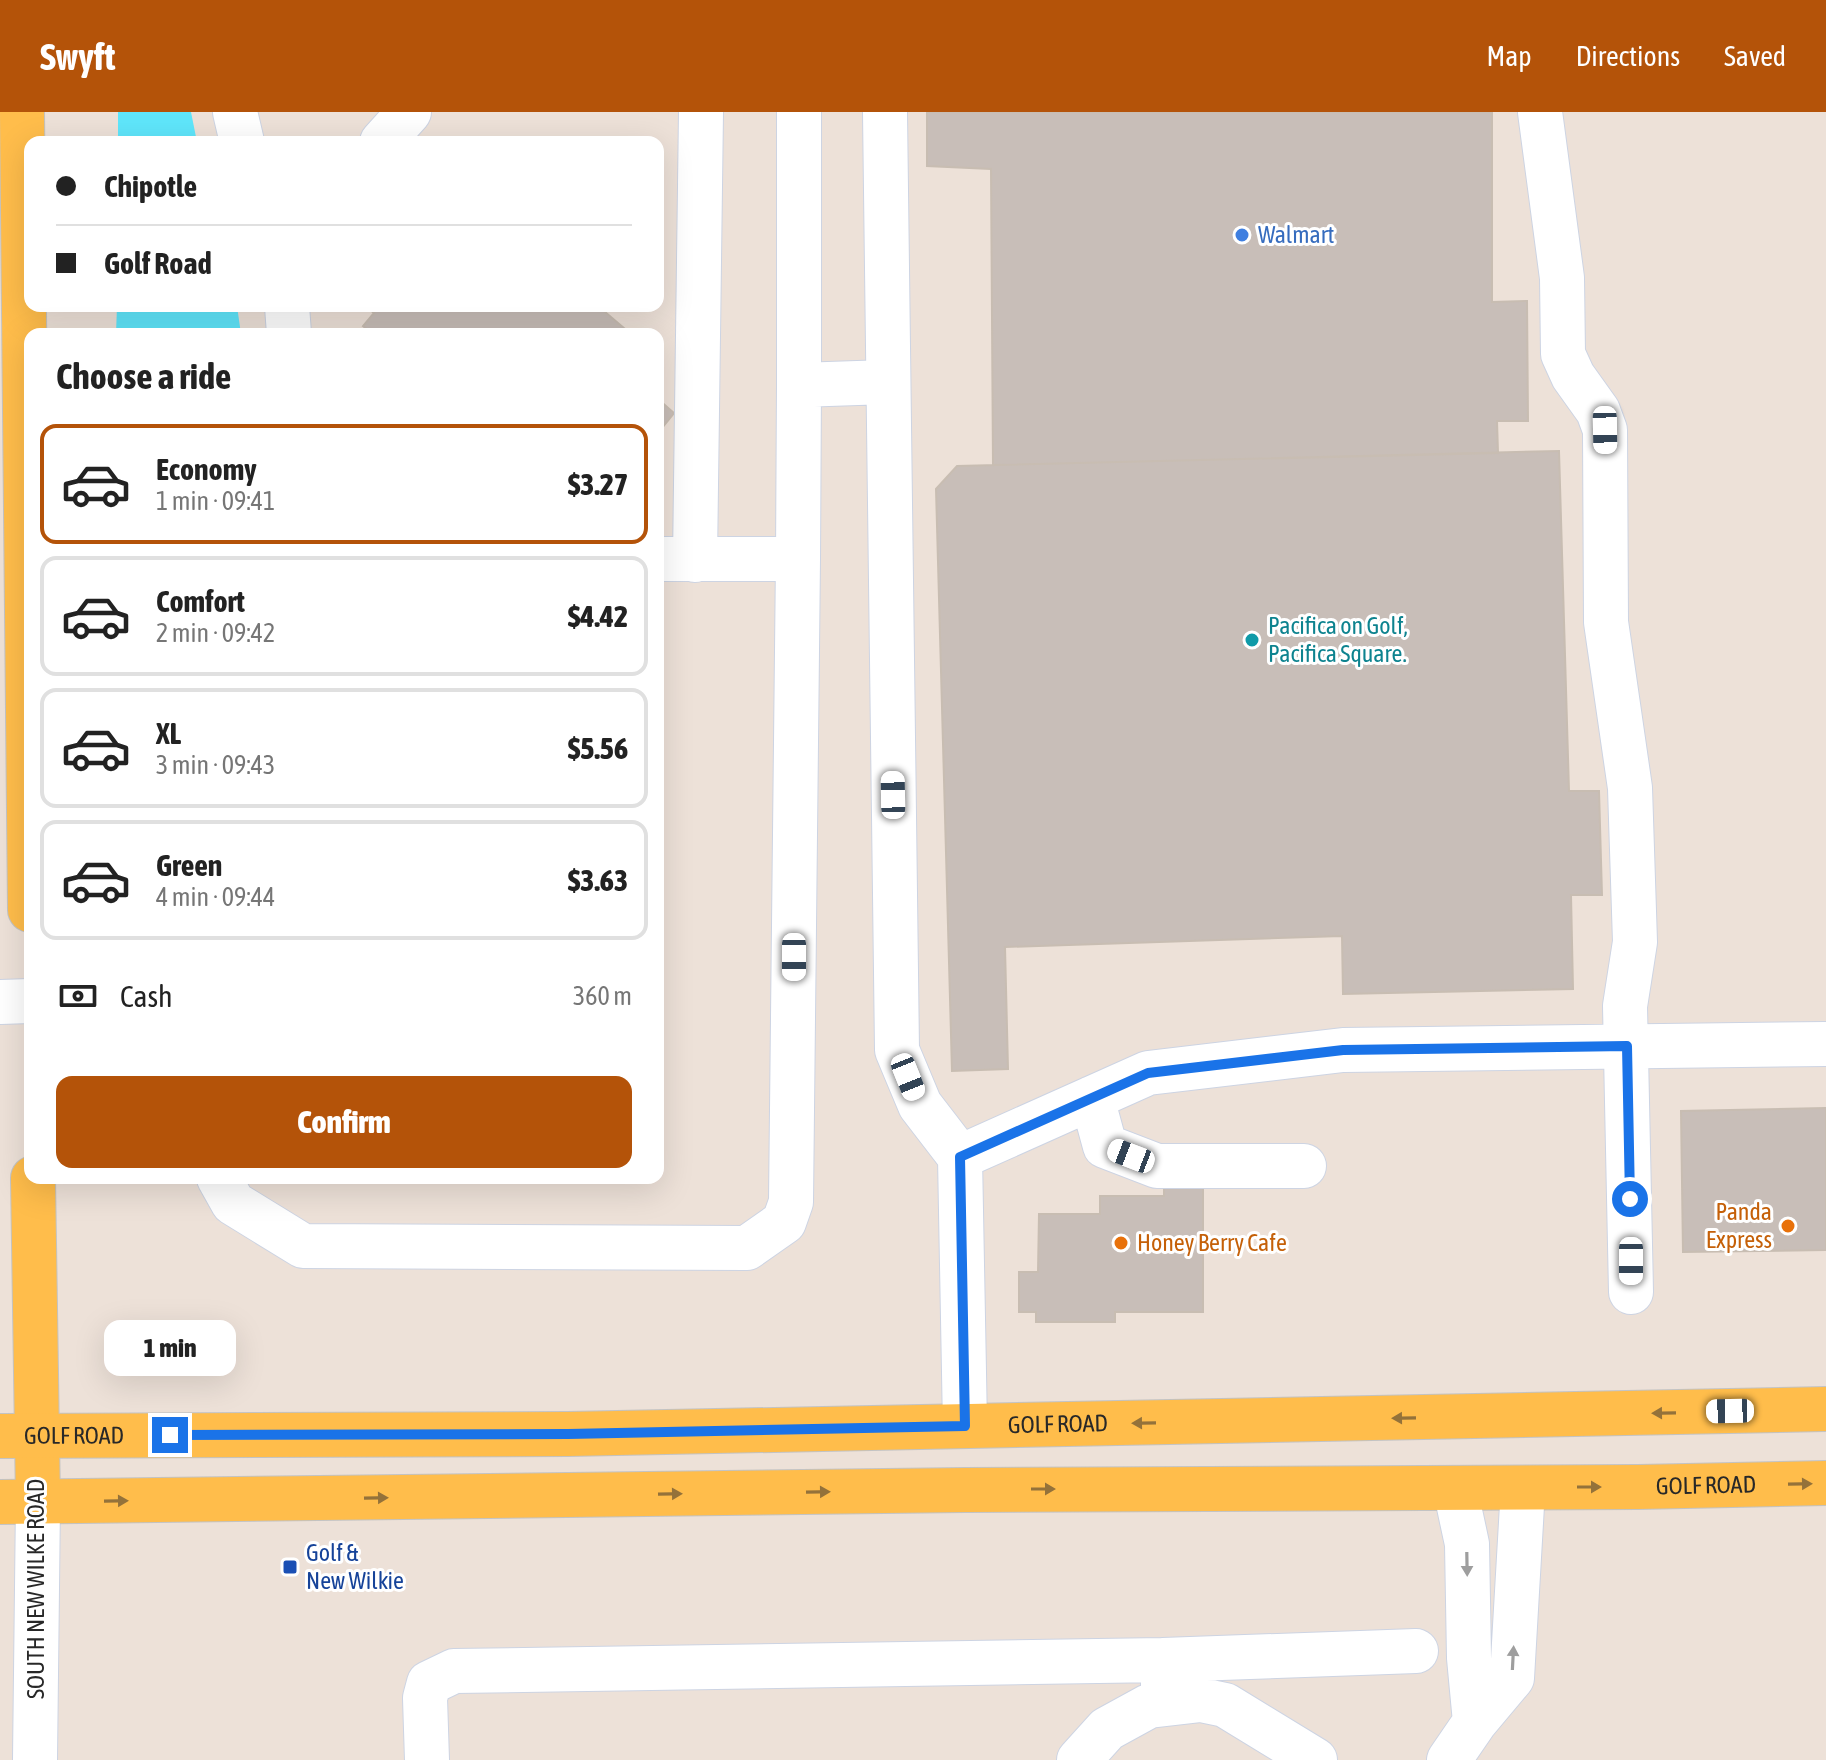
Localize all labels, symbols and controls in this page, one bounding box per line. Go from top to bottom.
text: Swyft [40,35,115,78]
text: Map [1487,40,1532,72]
text: Directions [1576,40,1680,72]
text: Saved [1724,40,1786,72]
text: Chipotle [104,169,197,203]
place label: Walmart [1258,221,1334,248]
marker: Walmart [1233,226,1251,244]
text: Golf Road [104,246,212,280]
text: Choose a ride [56,355,231,397]
car [1593,406,1617,454]
icon: car [60,448,132,520]
text: Economy [156,452,257,486]
text: $3.27 [568,467,628,501]
text: 1 min · 09:41 [156,486,275,516]
icon: car [60,580,132,652]
text: Comfort [156,584,245,618]
text: $4.42 [568,599,628,633]
place label: Pacifica on Golf, Pacifica Square. [1268,612,1408,667]
text: 2 min · 09:42 [156,618,275,648]
marker: Pacifica on Golf, Pacifica Square. [1243,631,1261,649]
icon: car [60,712,132,784]
text: XL [156,716,181,750]
text: $5.56 [568,731,628,765]
text: 3 min · 09:43 [156,750,275,780]
car [881,771,905,819]
icon: car [60,844,132,916]
text: Green [156,848,222,882]
text: $3.63 [568,863,628,897]
text: 4 min · 09:44 [156,882,275,912]
car [782,933,806,981]
icon: cash [56,974,100,1018]
text: Cash [120,979,173,1013]
text: 360 m [573,981,632,1011]
car [888,1050,928,1104]
button: Confirm [56,1076,632,1168]
car [1104,1136,1158,1176]
route start [1612,1181,1648,1217]
place label: Panda Express [1706,1198,1772,1253]
marker: Panda Express [1779,1217,1797,1235]
place label: Honey Berry Cafe [1137,1229,1287,1256]
marker: Honey Berry Cafe [1112,1234,1130,1252]
car [1619,1237,1643,1285]
callout: 1 min [104,1319,236,1375]
text: 1 min [143,1333,197,1363]
car [1706,1399,1754,1423]
one-way arrow [1651,1406,1676,1419]
street label: GOLF ROAD [1008,1409,1108,1438]
one-way arrow [1391,1411,1416,1424]
one-way arrow [1131,1416,1156,1429]
route end [152,1417,188,1453]
street label: GOLF ROAD [24,1422,124,1449]
street label: GOLF ROAD [1656,1470,1756,1500]
one-way arrow [1788,1478,1813,1490]
street label: SOUTH NEW WILKE ROAD [22,1479,49,1699]
one-way arrow [1577,1481,1602,1493]
one-way arrow [1031,1483,1056,1496]
one-way arrow [806,1486,831,1498]
one-way arrow [658,1488,683,1500]
one-way arrow [364,1492,389,1504]
one-way arrow [104,1495,129,1507]
place label: Golf & New Wilkie [306,1539,404,1594]
one-way arrow [1461,1552,1474,1577]
marker: Golf & New Wilkie [281,1558,299,1576]
one-way arrow [1507,1645,1520,1670]

